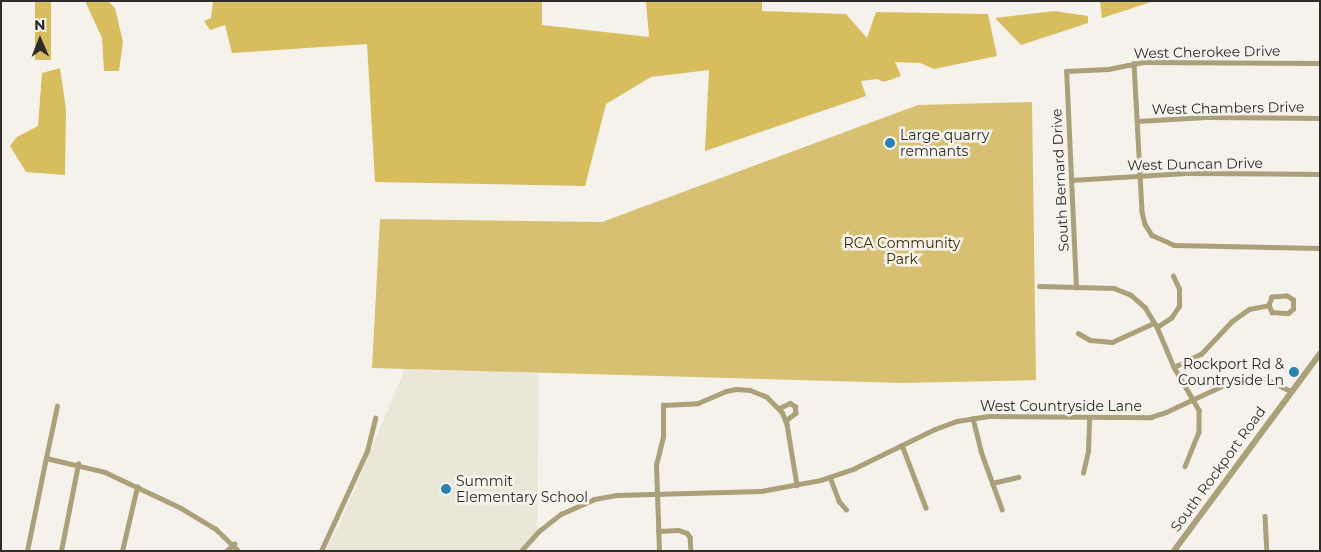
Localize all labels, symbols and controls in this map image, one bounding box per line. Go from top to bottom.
north arrow [15,15,65,65]
text: N [34,16,46,34]
street label: West Cherokee Drive [1133,42,1281,62]
street label: West Chambers Drive [1152,98,1304,118]
street label: South Bernard Drive [1048,108,1072,252]
place label: Large quarry remnants [900,127,989,160]
marker: Large quarry remnants [884,137,896,149]
street label: West Duncan Drive [1127,154,1263,174]
park label: RCA Community Park [844,235,960,268]
place label: Rockport Rd & Countryside Ln [1178,356,1284,388]
marker: Rockport Rd & Countryside Ln [1288,366,1300,378]
street label: West Countryside Lane [980,398,1142,414]
street label: South Rockport Road [1167,403,1269,535]
place label: Summit Elementary School [456,473,588,506]
marker: Summit Elementary School [440,483,452,495]

